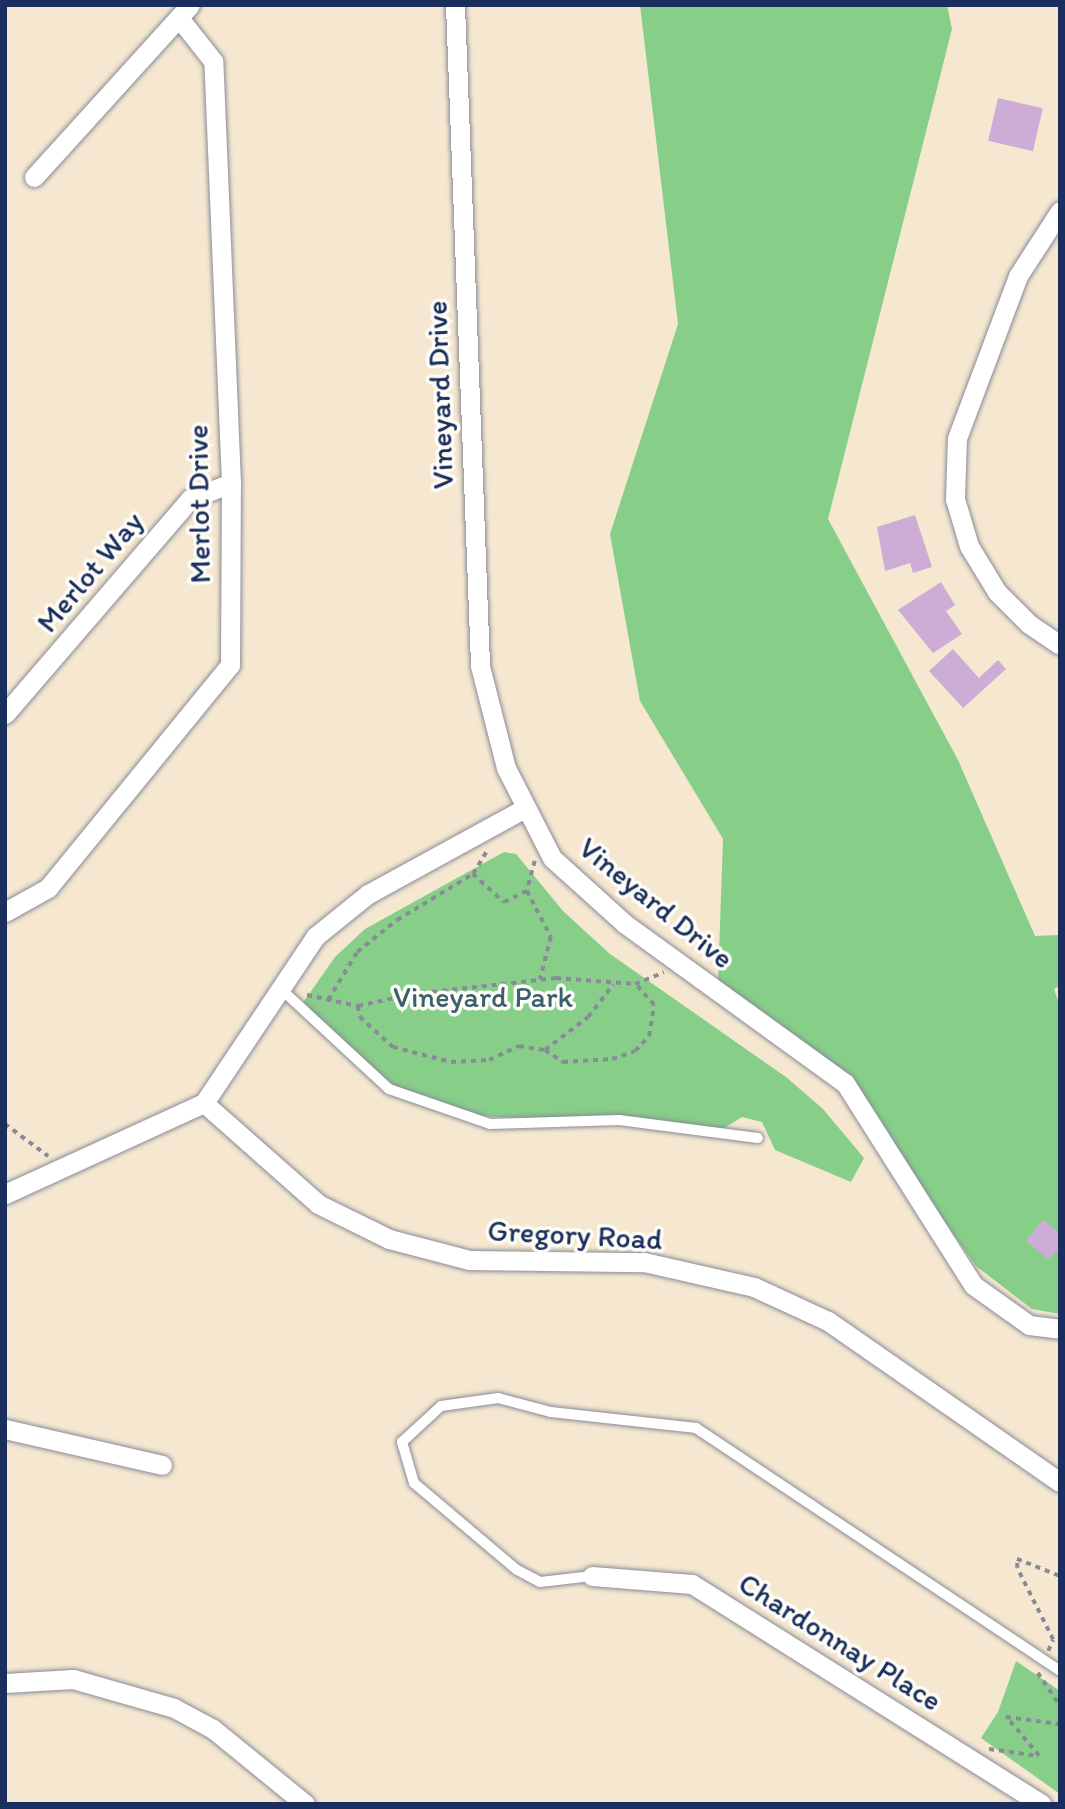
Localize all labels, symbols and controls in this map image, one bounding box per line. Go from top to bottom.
street label: Vineyard Drive [419,300,461,490]
street label: Merlot Drive [180,424,218,584]
street label: Merlot Way [29,505,151,639]
street label: Vineyard Drive [571,830,741,976]
park label: Vineyard Park [393,979,573,1015]
street label: Gregory Road [487,1212,663,1258]
street label: Chardonnay Place [732,1565,948,1719]

